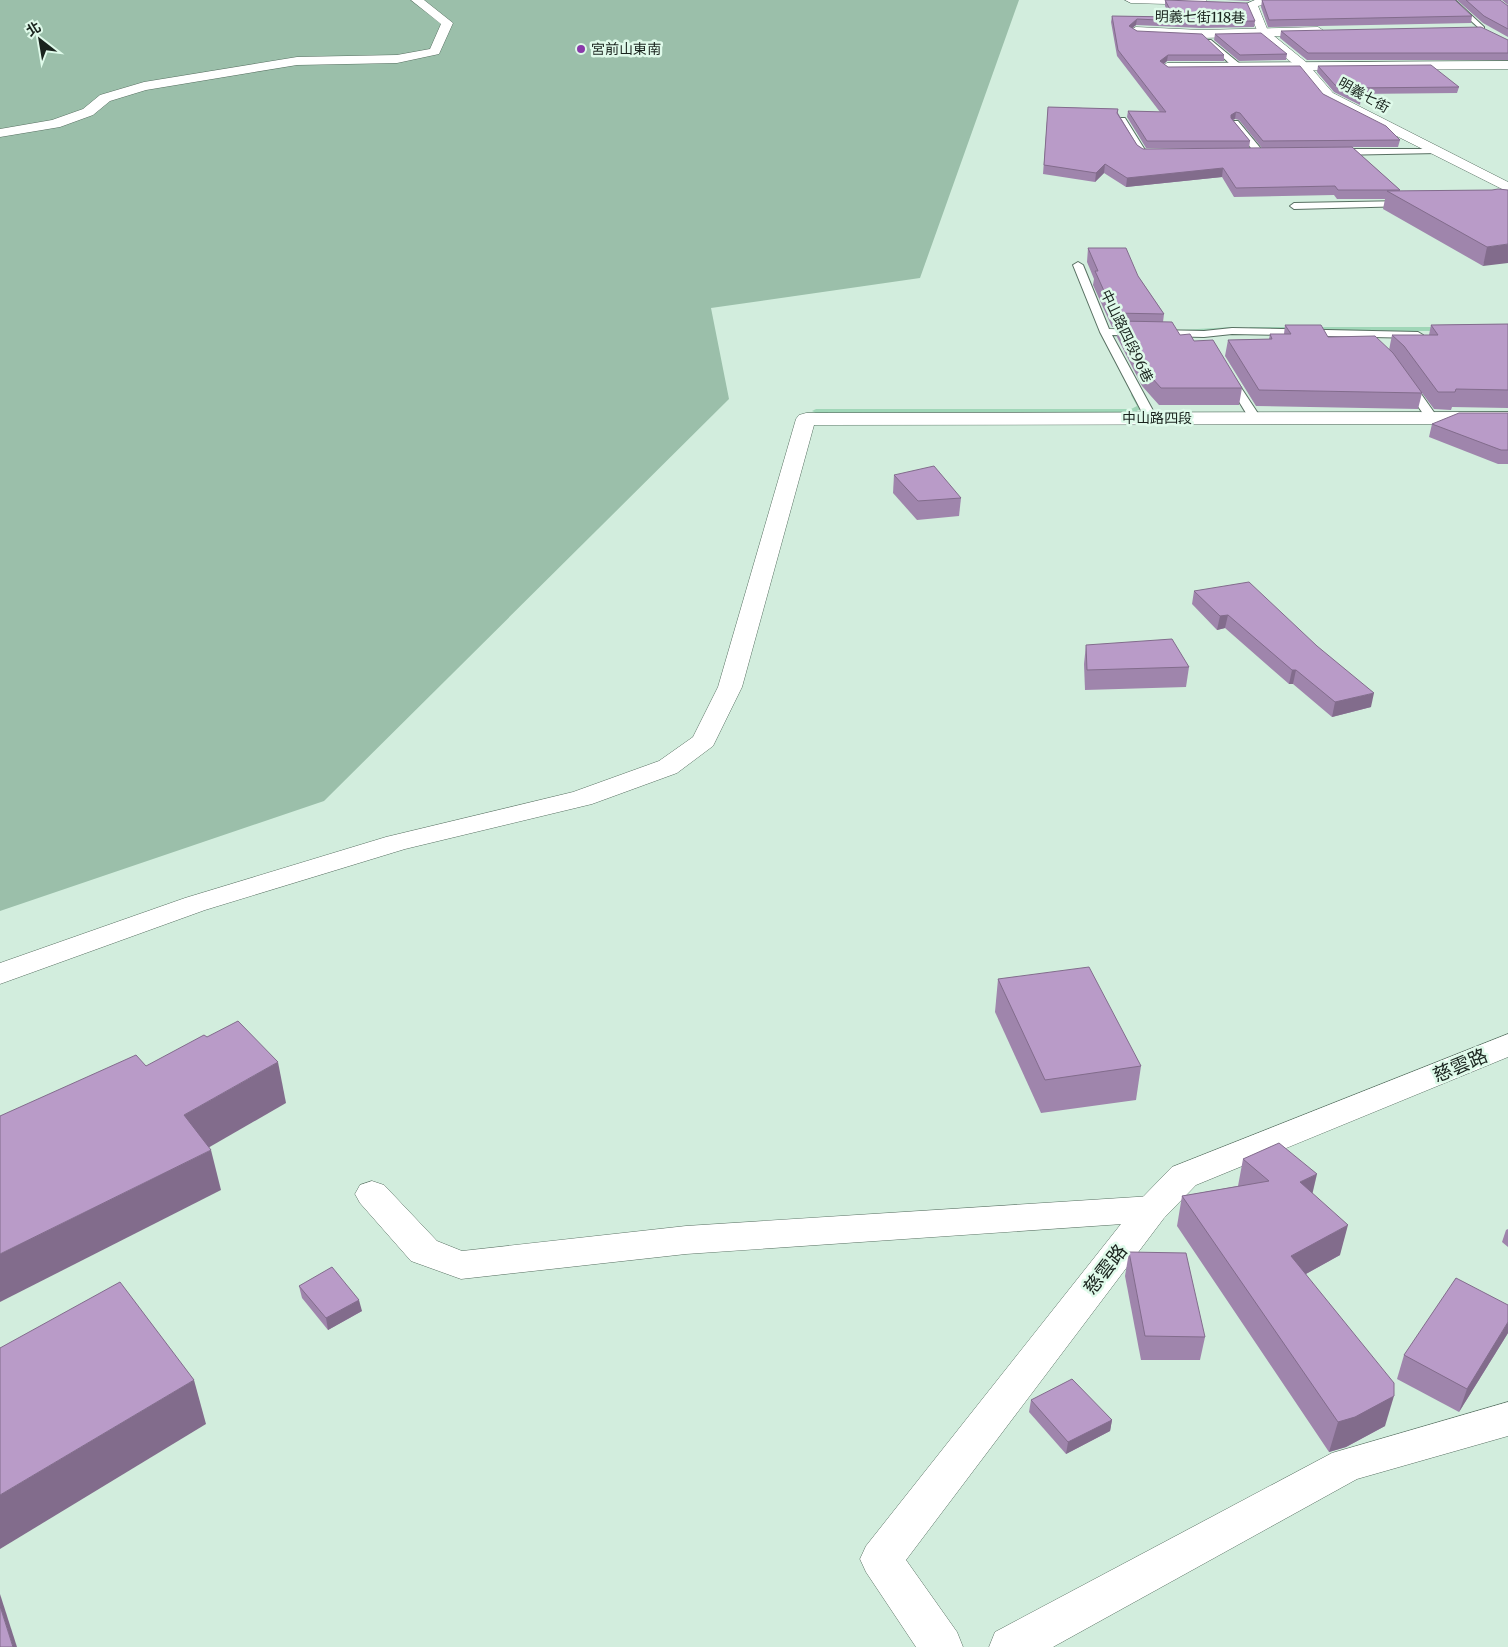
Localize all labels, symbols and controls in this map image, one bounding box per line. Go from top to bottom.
street label: 明義七街118巷 [1155,7,1245,27]
north arrow [15,15,65,65]
text: 北 [23,18,44,40]
place label: 宮前山東南 [591,40,661,58]
marker: 宮前山東南 [575,43,587,55]
street label: 明義七街 [1335,74,1393,116]
street label: 中山路四段96巷 [1097,287,1157,385]
street label: 中山路四段 [1122,409,1192,427]
street label: 慈雲路 [1429,1043,1491,1087]
street label: 慈雲路 [1078,1239,1132,1299]

